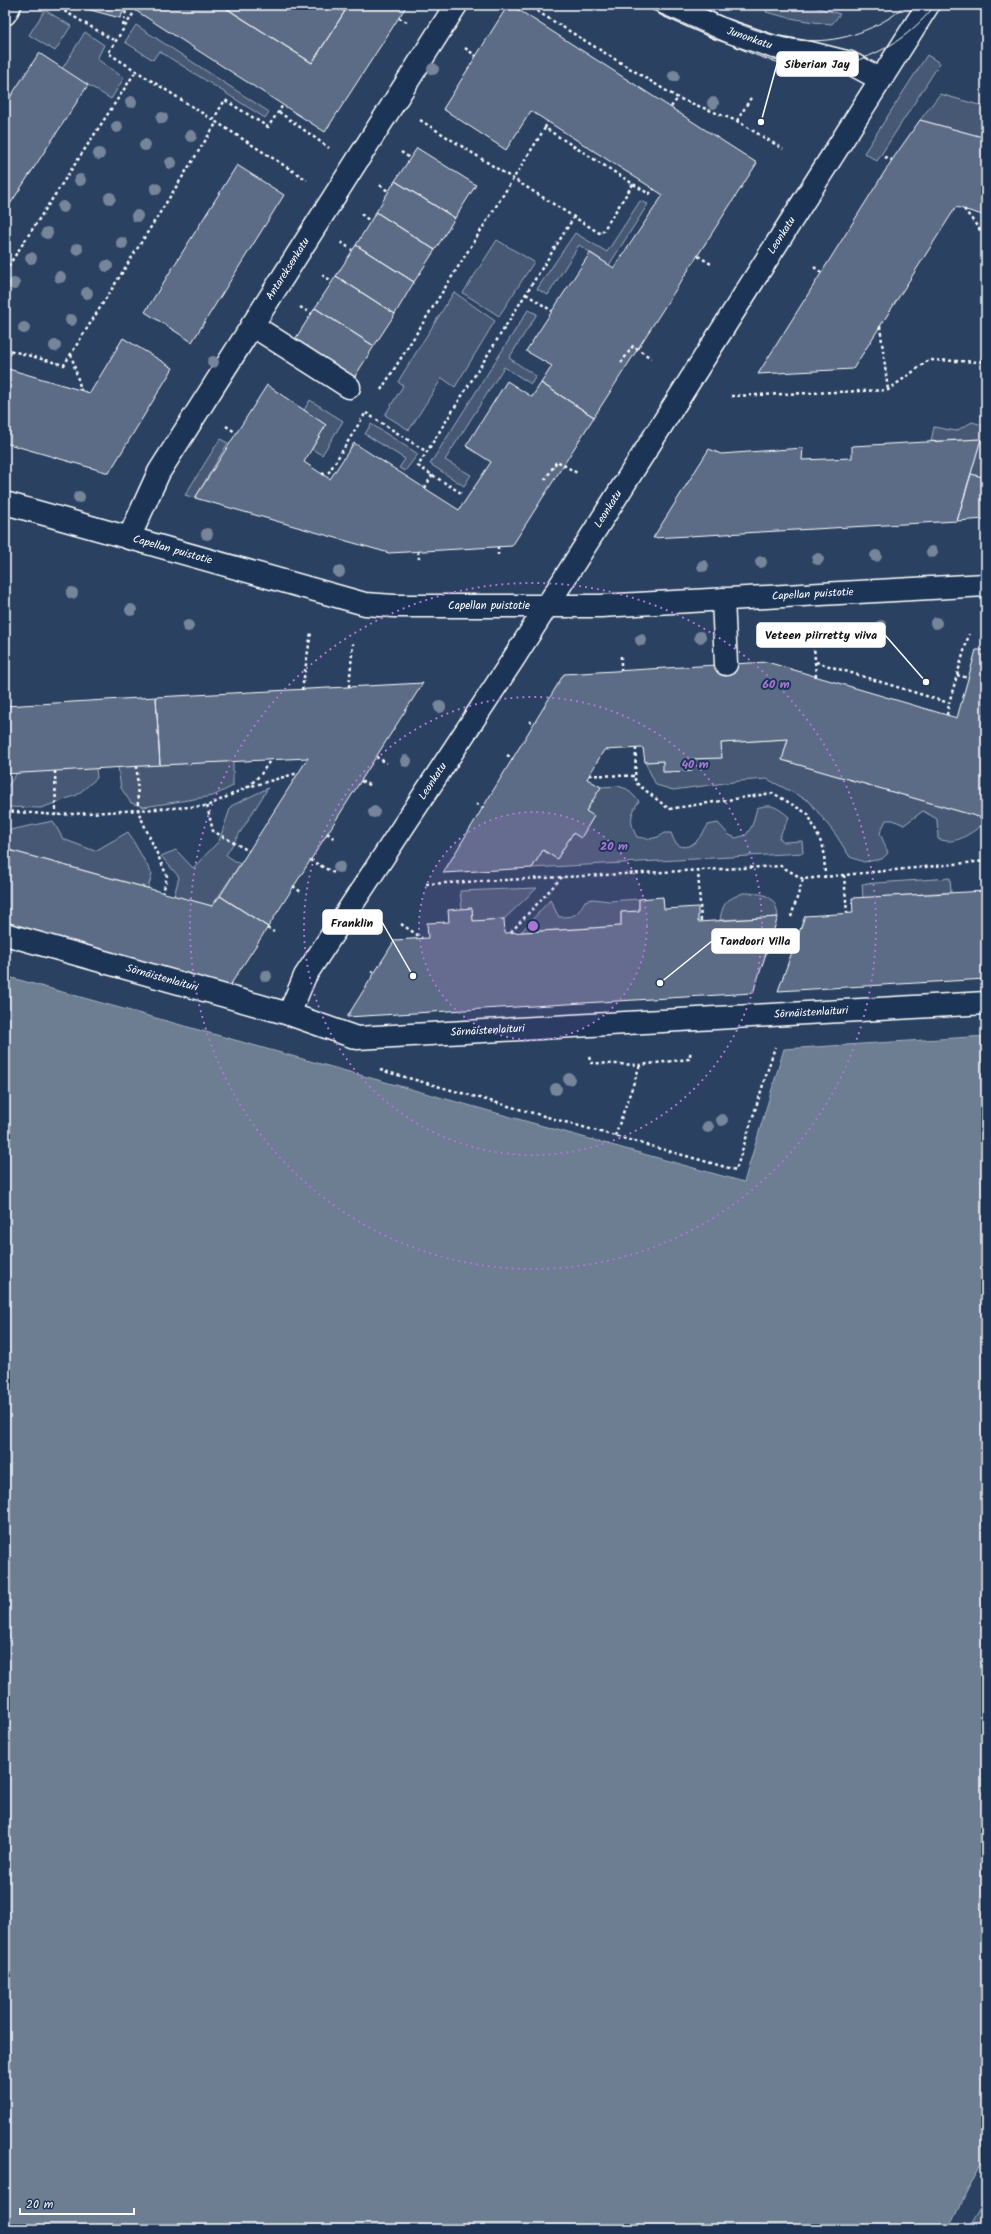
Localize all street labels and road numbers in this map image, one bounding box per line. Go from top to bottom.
street label: Junonkatu [724,22,775,55]
street label: Leonkatu [763,212,801,258]
street label: Antareksenkatu [261,234,315,304]
street label: Leonkatu [590,486,628,532]
street label: Capellan puistotie [131,530,214,570]
street label: Capellan puistotie [771,583,854,606]
street label: Capellan puistotie [448,597,530,615]
street label: Leonkatu [414,759,452,804]
street label: Sörnäistenlaituri [124,959,200,997]
street label: Sörnäistenlaituri [774,1002,849,1024]
street label: Sörnäistenlaituri [450,1020,526,1042]

